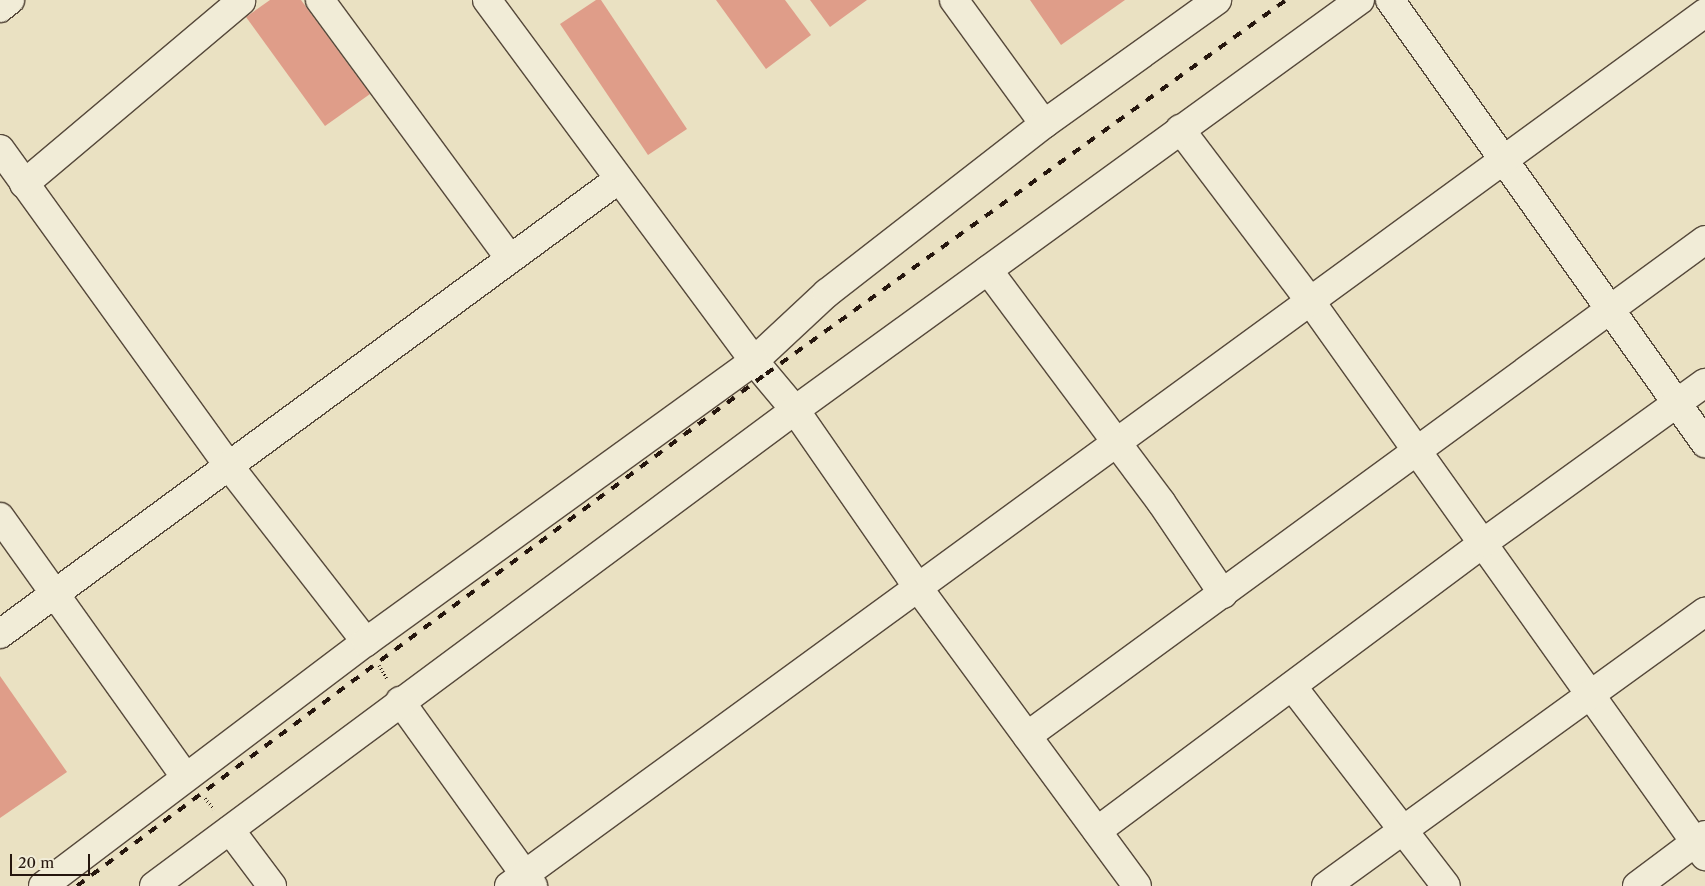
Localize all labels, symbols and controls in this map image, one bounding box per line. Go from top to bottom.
scale bar [12,844,92,876]
text: 20 m [18,853,54,872]

